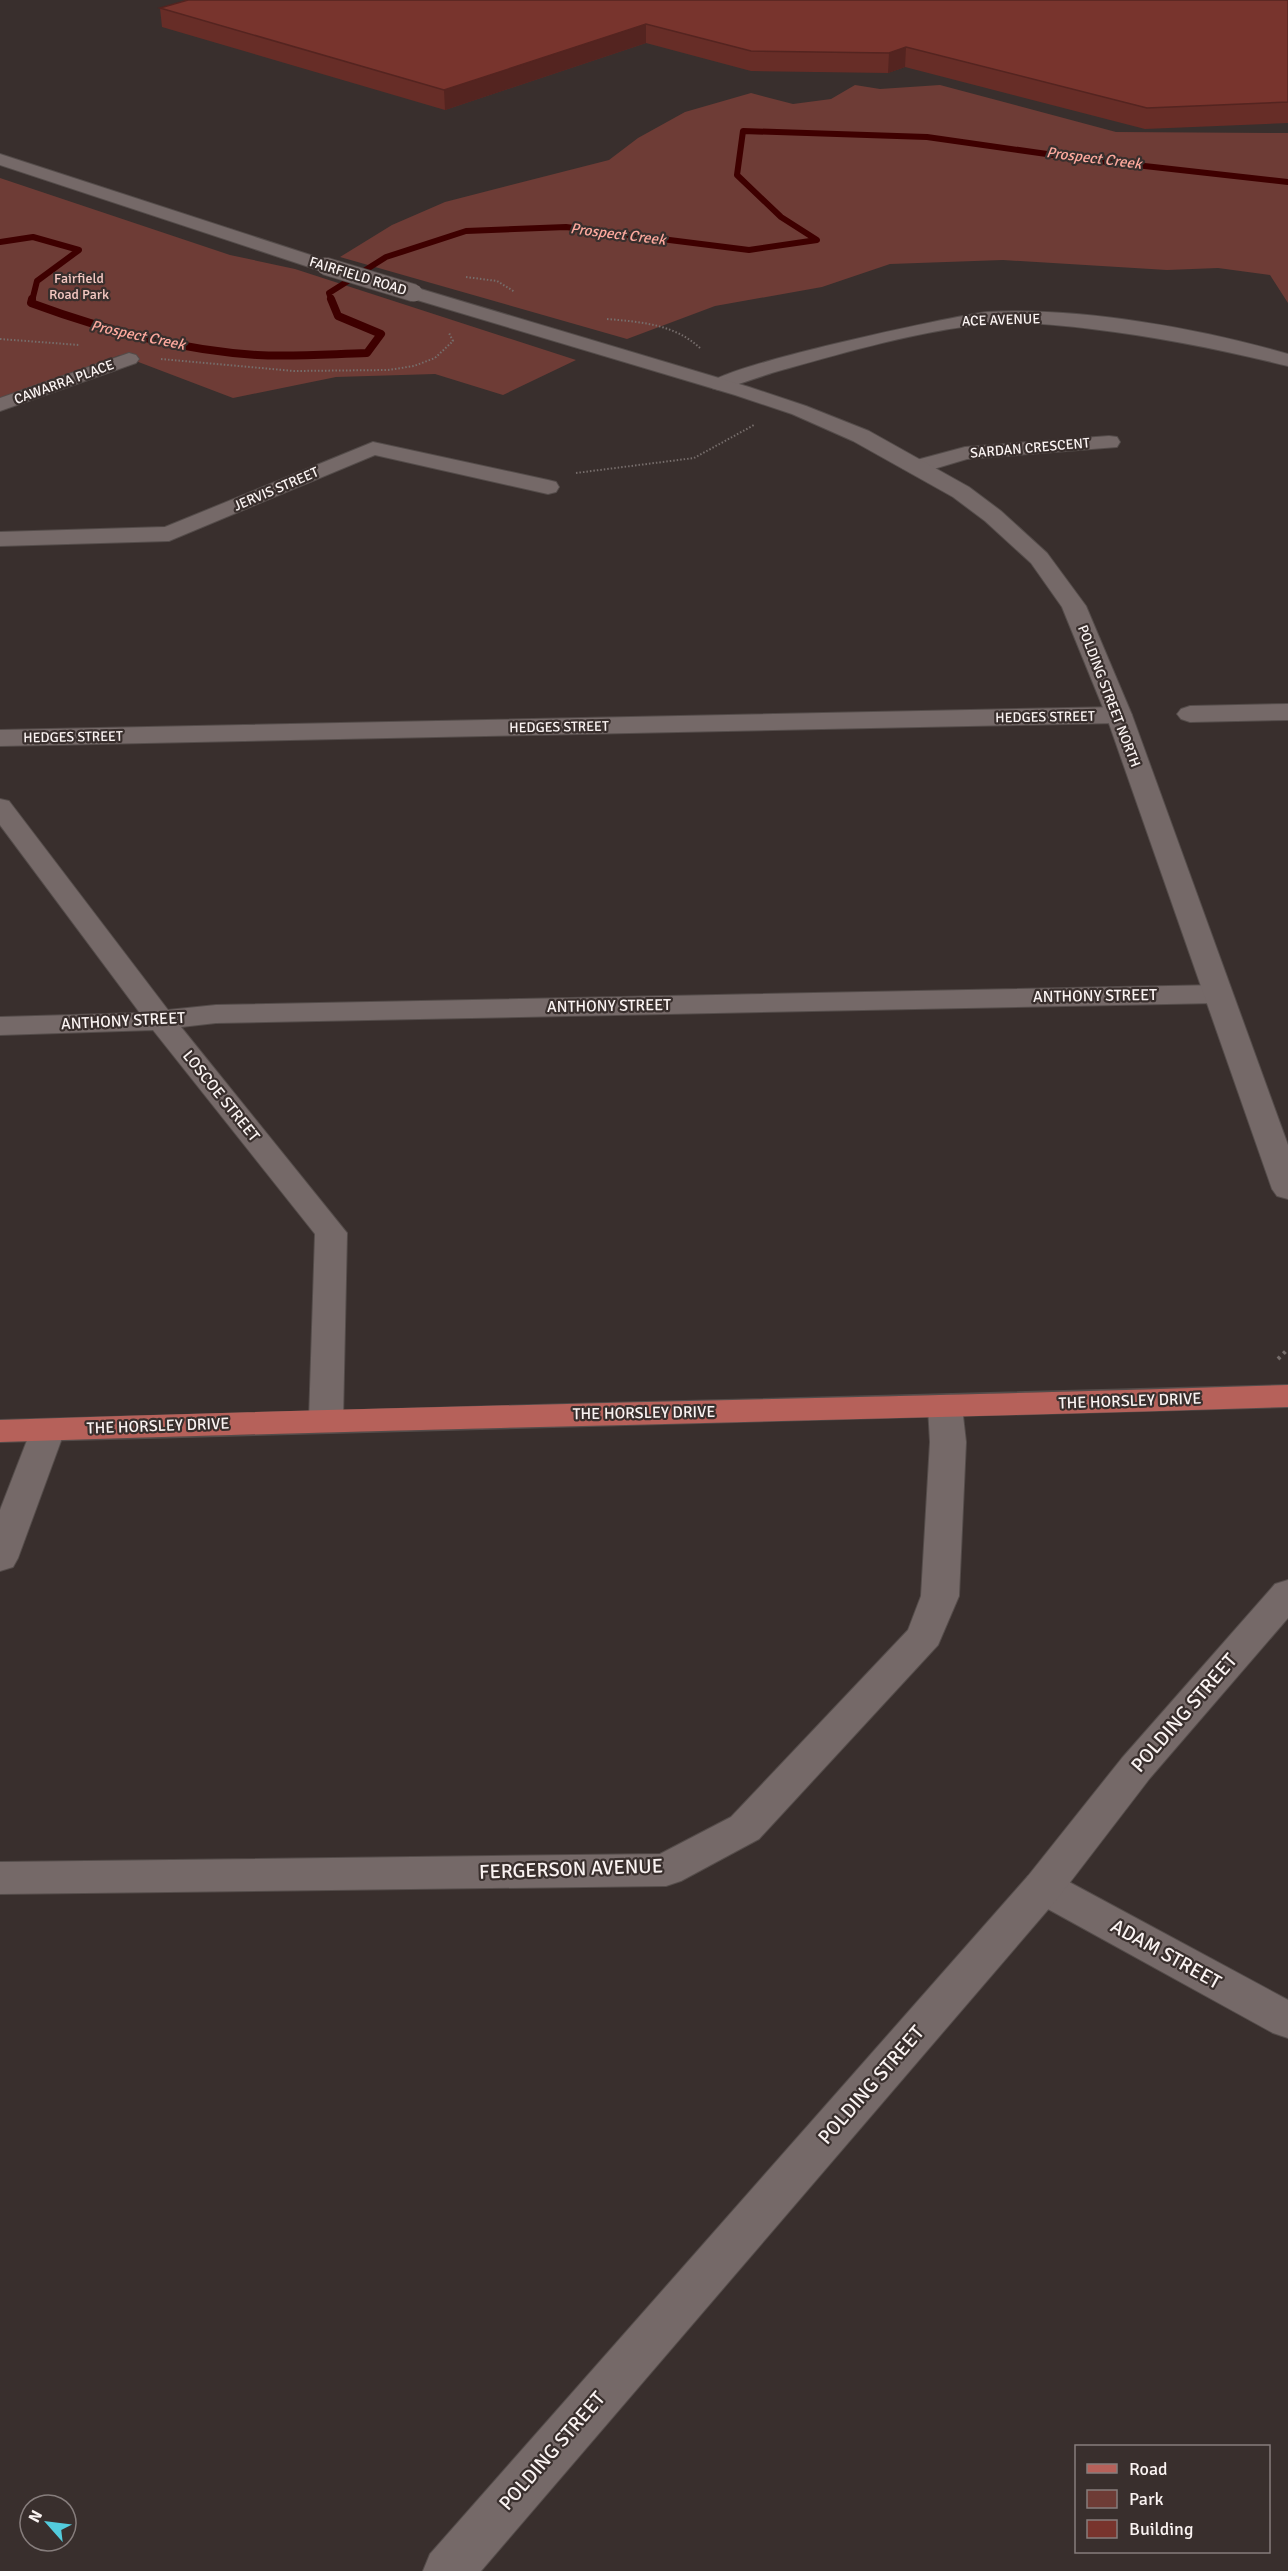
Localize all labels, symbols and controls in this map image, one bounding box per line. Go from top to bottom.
water label: Prospect Creek [1045,143,1144,173]
water label: Prospect Creek [569,219,668,249]
street label: FAIRFIELD ROAD [307,253,409,299]
park label: Fairfield Road Park [49,270,109,303]
street label: ACE AVENUE [961,310,1041,330]
water label: Prospect Creek [89,316,188,354]
street label: CAWARRA PLACE [12,356,116,408]
street label: SARDAN CRESCENT [969,434,1091,462]
street label: JERVIS STREET [231,463,321,515]
street label: POLDING STREET NORTH [1074,623,1144,769]
street label: HEDGES STREET [995,708,1095,726]
street label: HEDGES STREET [509,718,609,736]
street label: HEDGES STREET [23,728,123,746]
street label: ANTHONY STREET [1033,985,1157,1007]
street label: ANTHONY STREET [547,995,671,1017]
street label: ANTHONY STREET [60,1008,186,1034]
street label: LOSCOE STREET [178,1046,264,1146]
street label: THE HORSLEY DRIVE [1058,1389,1202,1413]
street label: THE HORSLEY DRIVE [572,1402,716,1424]
street label: THE HORSLEY DRIVE [86,1414,230,1438]
street label: POLDING STREET [1126,1648,1243,1778]
street label: FERGERSON AVENUE [479,1853,663,1885]
street label: ADAM STREET [1106,1913,1226,1995]
street label: POLDING STREET [813,2020,930,2150]
street label: POLDING STREET [494,2386,611,2516]
legend [1075,2445,1270,2553]
text: Road [1129,2458,1168,2480]
text: Park [1129,2488,1164,2510]
north arrow [18,2493,78,2553]
text: N [24,2507,47,2526]
text: Building [1129,2518,1193,2540]

